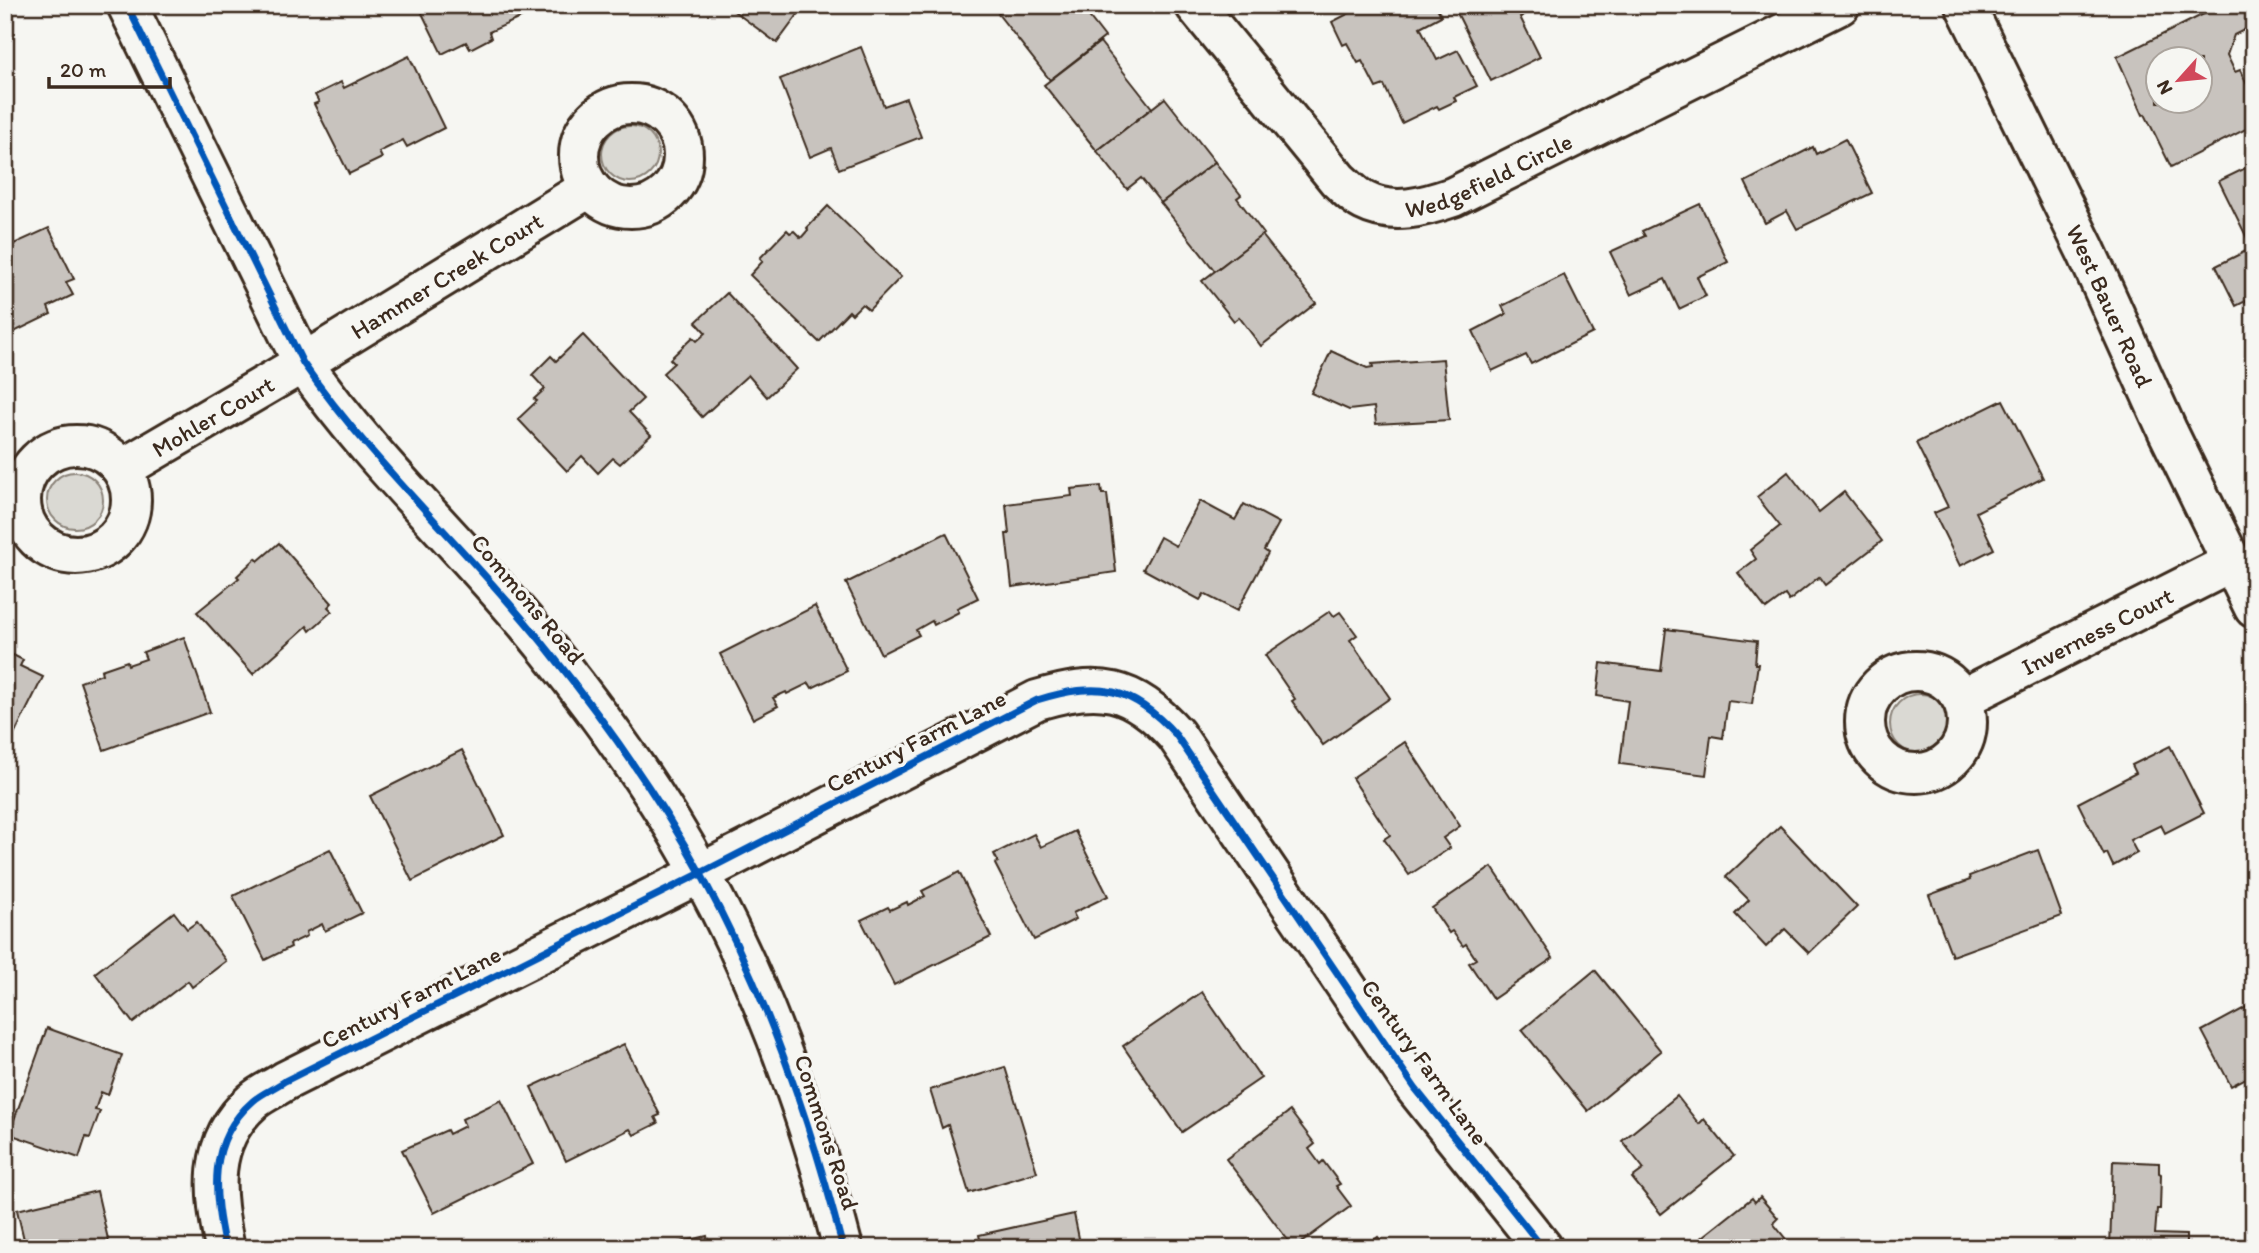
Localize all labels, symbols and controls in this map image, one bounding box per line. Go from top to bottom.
scale bar [49,46,170,90]
north arrow [2144,46,2214,116]
text: 20 m [60,57,107,82]
text: N [2151,77,2177,98]
street label: Wedgefield Circle [1403,126,1577,223]
street label: Hammer Creek Court [345,205,548,345]
street label: West Bauer Road [2061,219,2160,392]
street label: Mohler Court [146,369,279,463]
street label: Commons Road [465,528,591,670]
street label: Inverness Court [2016,580,2178,681]
street label: Century Farm Lane [821,683,1011,799]
street label: Century Farm Lane [316,939,506,1055]
street label: Century Farm Lane [1355,973,1495,1151]
street label: Commons Road [788,1051,866,1213]

